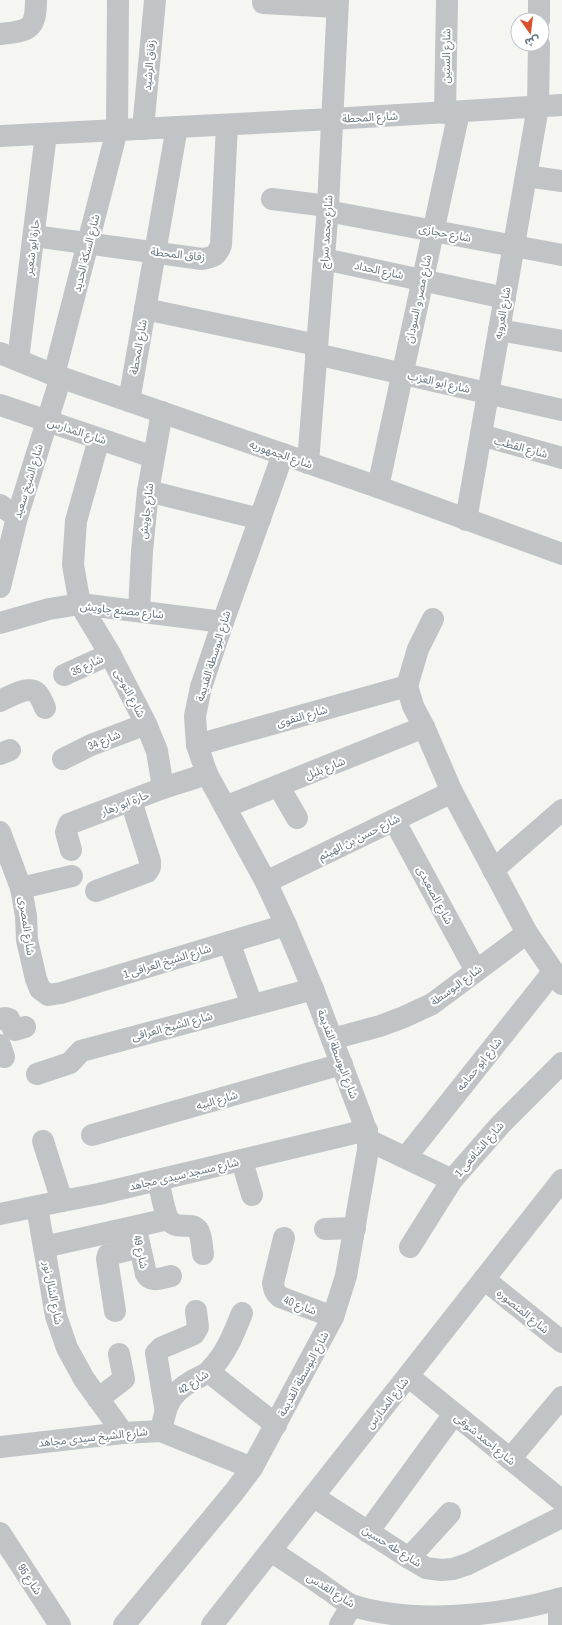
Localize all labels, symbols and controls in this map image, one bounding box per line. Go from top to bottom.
north arrow [510,12,550,52]
street label: شارع الستين [439,28,454,84]
text: ش [523,33,541,50]
street label: زقاق الرشيد [140,39,158,91]
street label: شارع المحطة [342,109,399,126]
street label: شارع محمد سراج [316,194,337,269]
street label: شارع السكة الحديد [70,212,103,294]
street label: حارة ابو شعير [21,218,42,277]
street label: شارع حجازى [417,221,473,246]
street label: زقاق المحطة [150,244,206,264]
street label: شارع مصر و السودان [402,253,435,345]
street label: شارع الحداد [353,258,405,283]
street label: شارع العروبه [491,285,515,340]
street label: شارع المحطة [126,318,151,376]
street label: شارع ابو العزب [406,368,472,397]
street label: شارع المدارس [45,415,109,448]
street label: شارع القطب [493,433,550,462]
street label: شارع الجمهوريه [247,437,315,472]
street label: شارع الشيخ سعيد [10,442,47,520]
street label: شارع جاويش [136,482,157,540]
street label: شارع مصنع جاويش [79,599,165,622]
street label: شارع البوسطة القديمة [192,608,235,704]
street label: شارع 35 [69,651,106,679]
street label: شارع النوحى [111,666,149,720]
street label: شارع التقوى [275,702,330,731]
street label: شارع 34 [86,727,123,754]
street label: شارع بلبل [303,754,348,783]
street label: حارة ابو زهار [98,787,152,819]
street label: شارع حسن بن الهيثم [316,811,403,865]
street label: شارع الصعيدى [413,863,456,927]
street label: شارع المصرى [15,896,38,957]
street label: شارع الشيخ العراقى 1 [121,941,213,982]
street label: شارع البوسطة [428,961,485,1009]
street label: شارع البوسطة القديمة [314,1007,362,1101]
street label: شارع الشيخ العراقى [130,1008,215,1045]
street label: شارع ابو حمامه [453,1034,506,1094]
street label: شارع البيه [195,1087,240,1114]
street label: شارع الشافعى 1 [451,1118,508,1180]
street label: شارع مسجد سيدى مجاهد [128,1154,241,1194]
street label: شارع 49 [130,1234,151,1271]
street label: شارع الشال نور [39,1259,66,1326]
street label: شارع المنصوره [493,1286,552,1337]
street label: شارع 40 [281,1292,319,1319]
street label: شارع البوسطة القديمة [275,1329,332,1419]
street label: شارع 42 [175,1366,212,1398]
street label: شارع المدارس [363,1374,412,1432]
street label: شارع احمد شوقى [451,1410,519,1469]
street label: شارع الشيخ سيدى مجاهد [38,1424,149,1451]
street label: شارع طه حسين [359,1522,425,1571]
street label: شارع 95 [14,1561,45,1598]
street label: شارع القدس [304,1570,358,1611]

